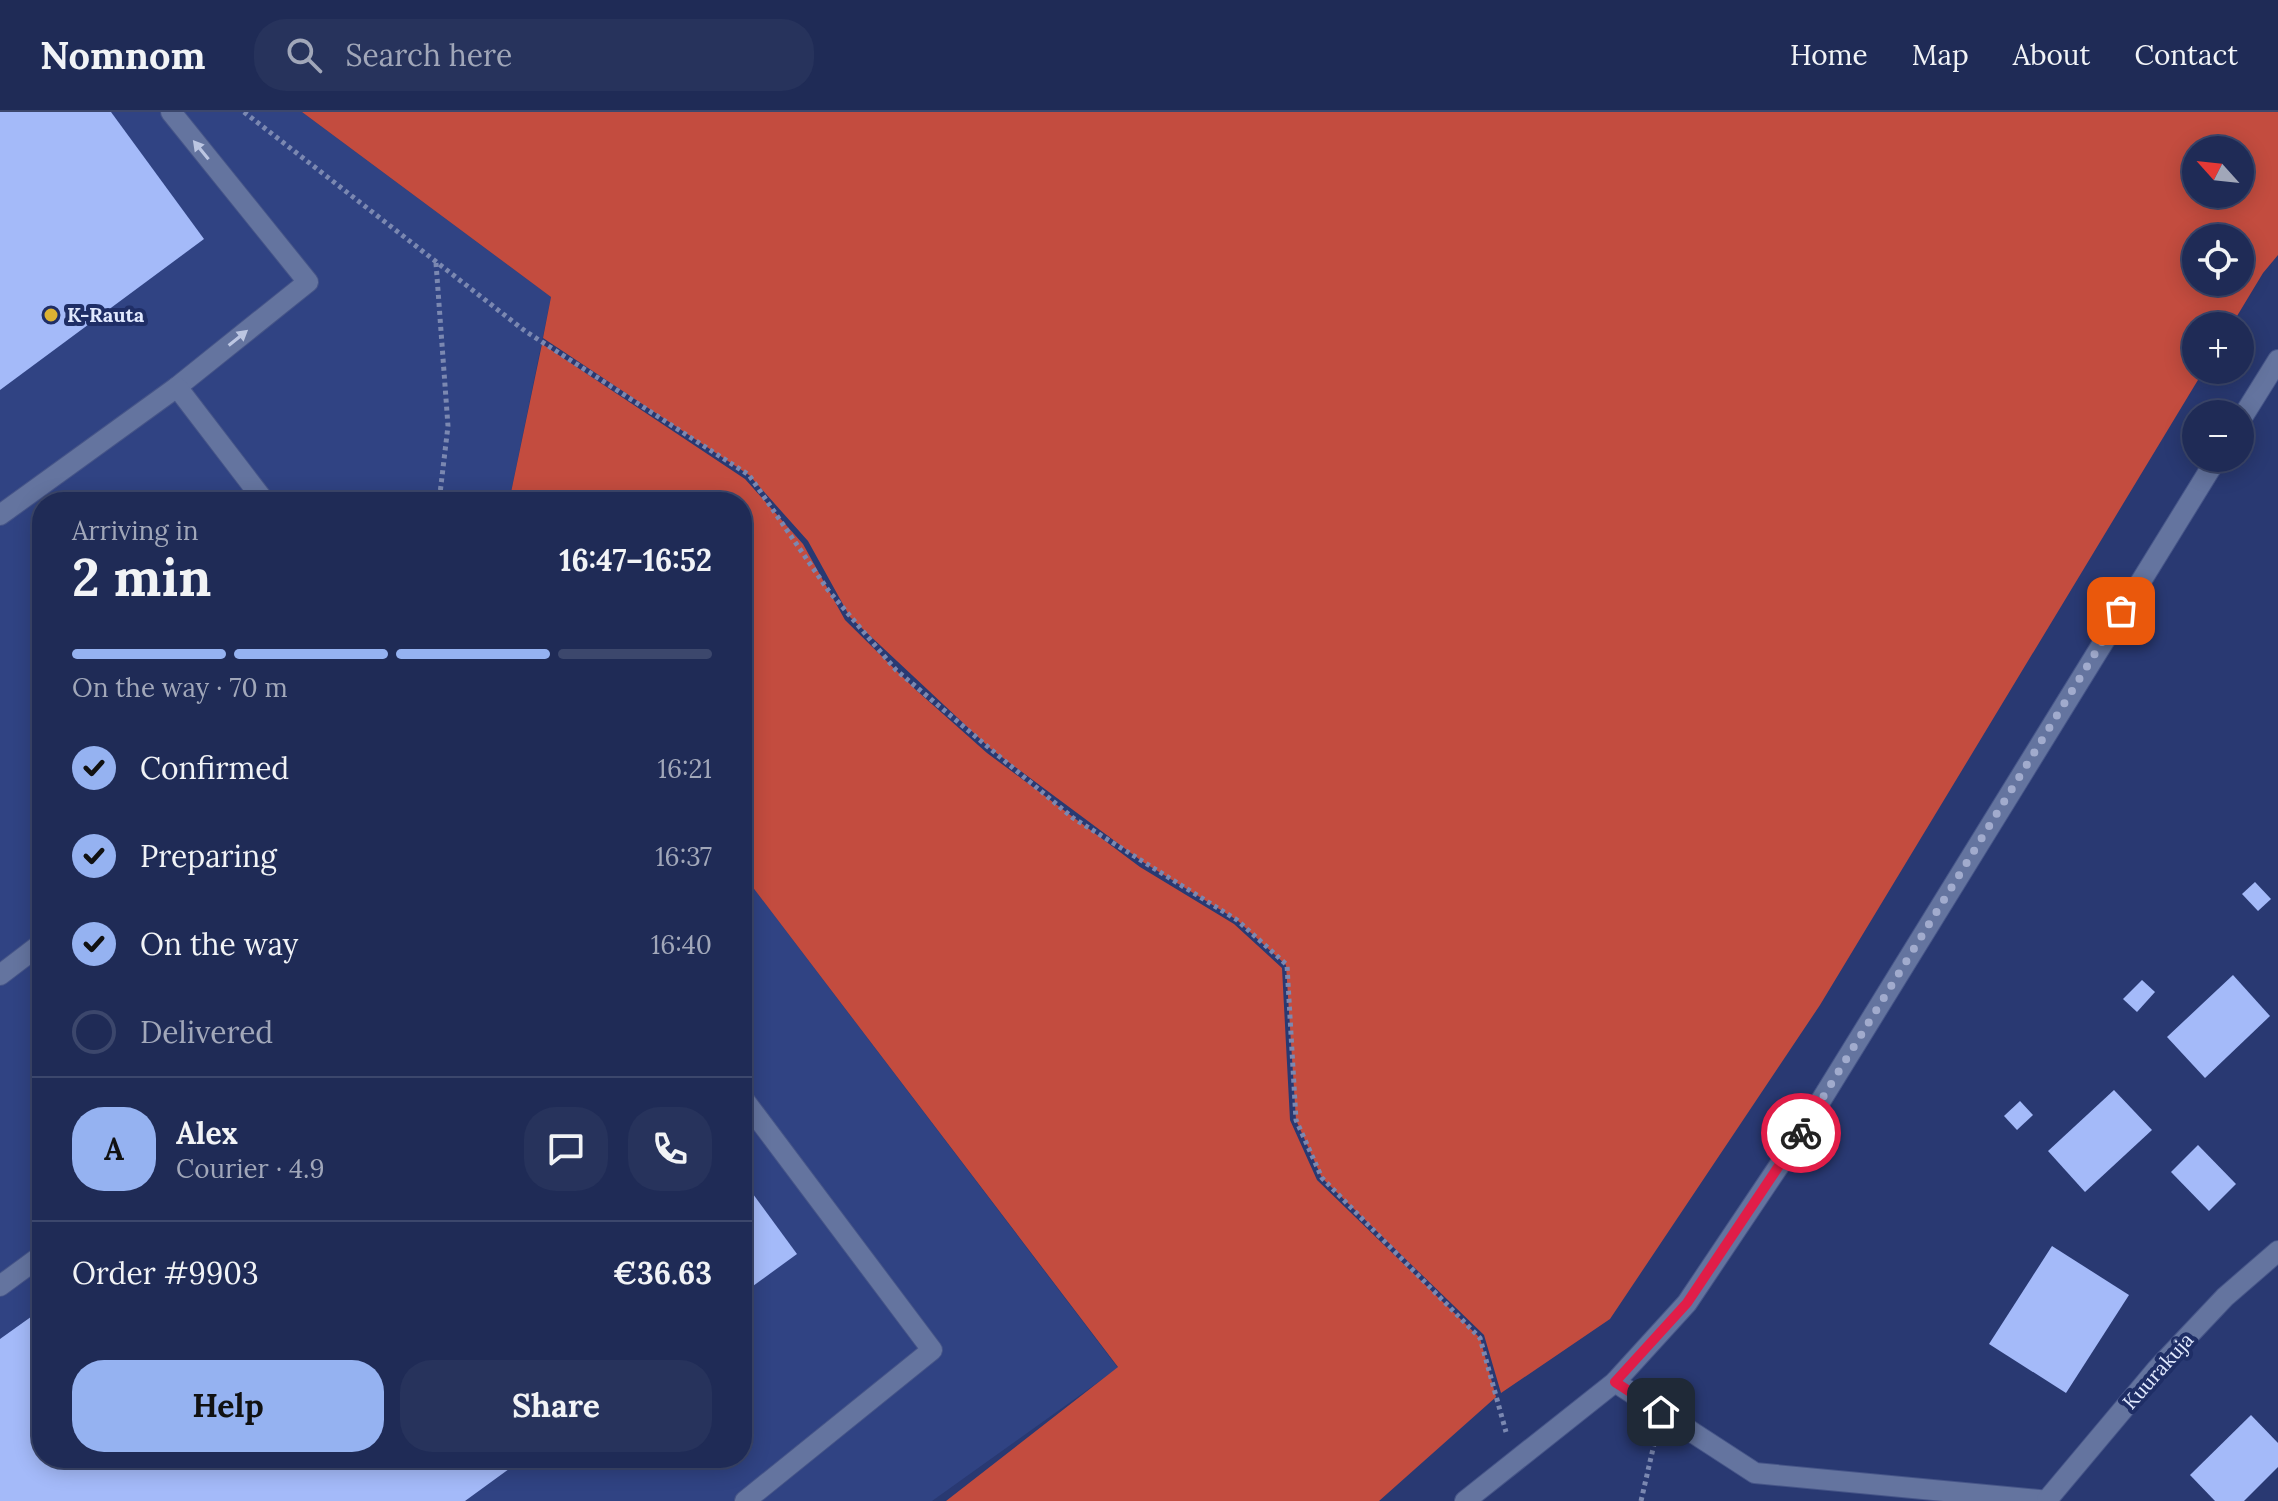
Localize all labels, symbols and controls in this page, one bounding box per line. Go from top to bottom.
search box [254,19,814,91]
text: Nomnom [40,31,206,79]
icon: search [282,33,326,77]
text: Search here [346,36,512,74]
text: Home [1790,37,1868,73]
text: Map [1912,37,1969,73]
text: About [2013,37,2090,73]
text: Contact [2134,37,2238,73]
north arrow [2182,136,2254,208]
map controls [2182,136,2254,472]
one-way arrow [193,140,210,160]
button: locate [2182,224,2254,296]
place label: K-Rauta [67,302,145,327]
marker: K-Rauta [42,306,60,324]
button: + [2182,312,2254,384]
one-way arrow [228,331,248,347]
button: − [2182,400,2254,472]
text: Arriving in [72,514,199,547]
text: 16:47–16:52 [559,541,712,579]
text: 2 min [72,544,211,610]
pin [2087,577,2155,645]
icon: bag [2099,589,2143,633]
text: On the way · 70 m [72,671,288,704]
icon: check [72,746,116,790]
text: Confirmed [140,749,289,787]
text: 16:21 [658,752,712,785]
icon: check [72,834,116,878]
text: Preparing [140,837,277,875]
text: 16:37 [655,840,712,873]
icon: check [72,922,116,966]
text: On the way [140,925,298,963]
text: 16:40 [651,928,712,961]
text: Delivered [140,1013,273,1051]
courier [1761,1093,1841,1173]
button: chat [524,1107,608,1191]
button: phone [628,1107,712,1191]
icon: bike [1779,1111,1823,1155]
text: Alex [176,1114,238,1152]
text: A [104,1130,124,1168]
text: Courier · 4.9 [176,1152,325,1185]
text: Order #9903 [72,1254,259,1292]
text: €36.63 [613,1254,712,1292]
street label: Kuurakuja [2117,1327,2198,1414]
button: Help [72,1360,384,1452]
button: Share [400,1360,712,1452]
pin [1627,1378,1695,1446]
icon: home [1639,1390,1683,1434]

